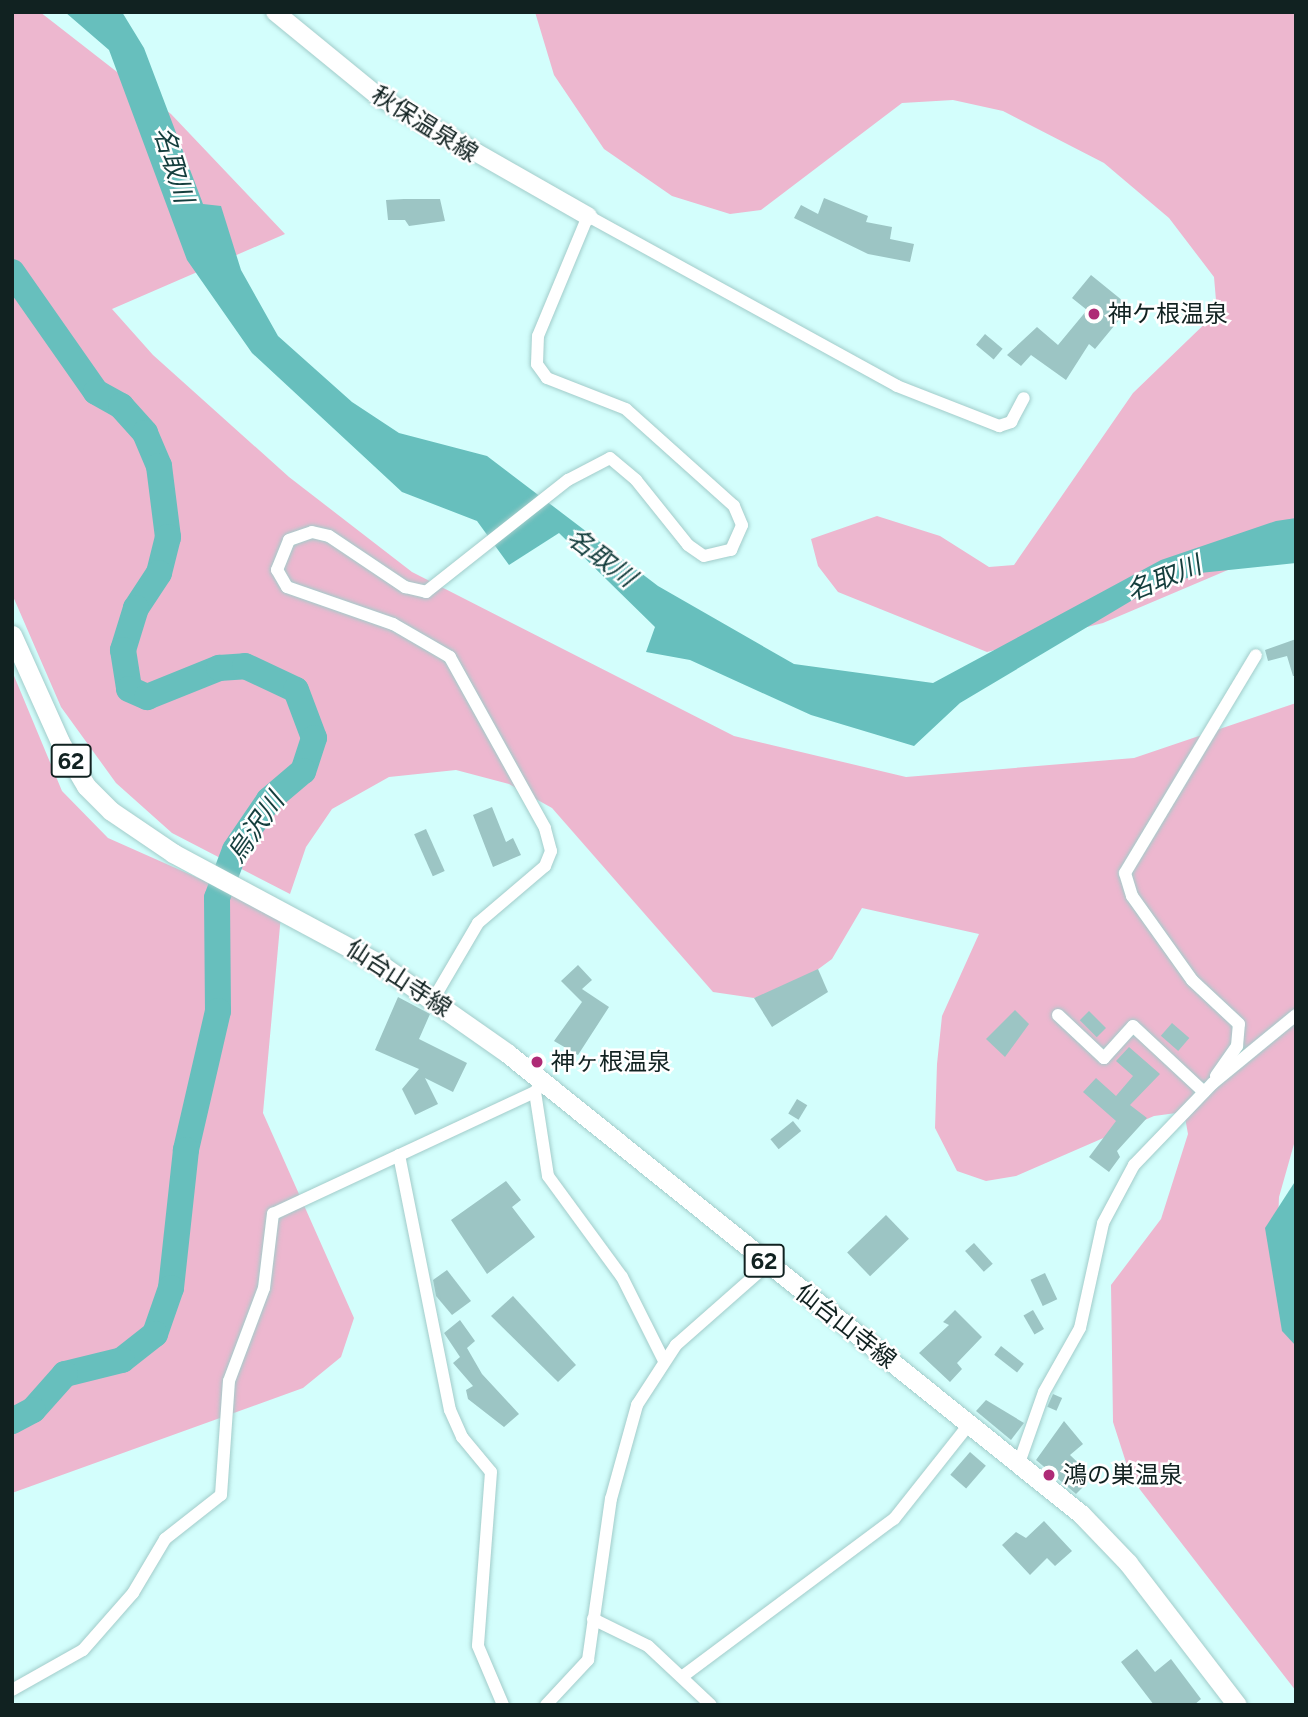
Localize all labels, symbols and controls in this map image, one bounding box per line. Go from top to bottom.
street label: 秋保温泉線 [366,80,484,168]
water label: 名取川 [147,123,199,207]
place label: 神ケ根温泉 [1108,300,1228,328]
marker: 神ケ根温泉 [1086,306,1102,322]
water label: 名取川 [560,522,642,594]
water label: 名取川 [1122,550,1206,608]
road number: 62 [50,741,92,780]
water label: 烏沢川 [221,787,291,869]
street label: 仙台山寺線 [341,933,457,1023]
place label: 神ヶ根温泉 [551,1048,671,1076]
marker: 神ヶ根温泉 [529,1054,545,1070]
road number: 62 [743,1242,785,1280]
street label: 仙台山寺線 [790,1278,902,1374]
place label: 鴻の巣温泉 [1063,1461,1183,1489]
marker: 鴻の巣温泉 [1041,1467,1057,1483]

